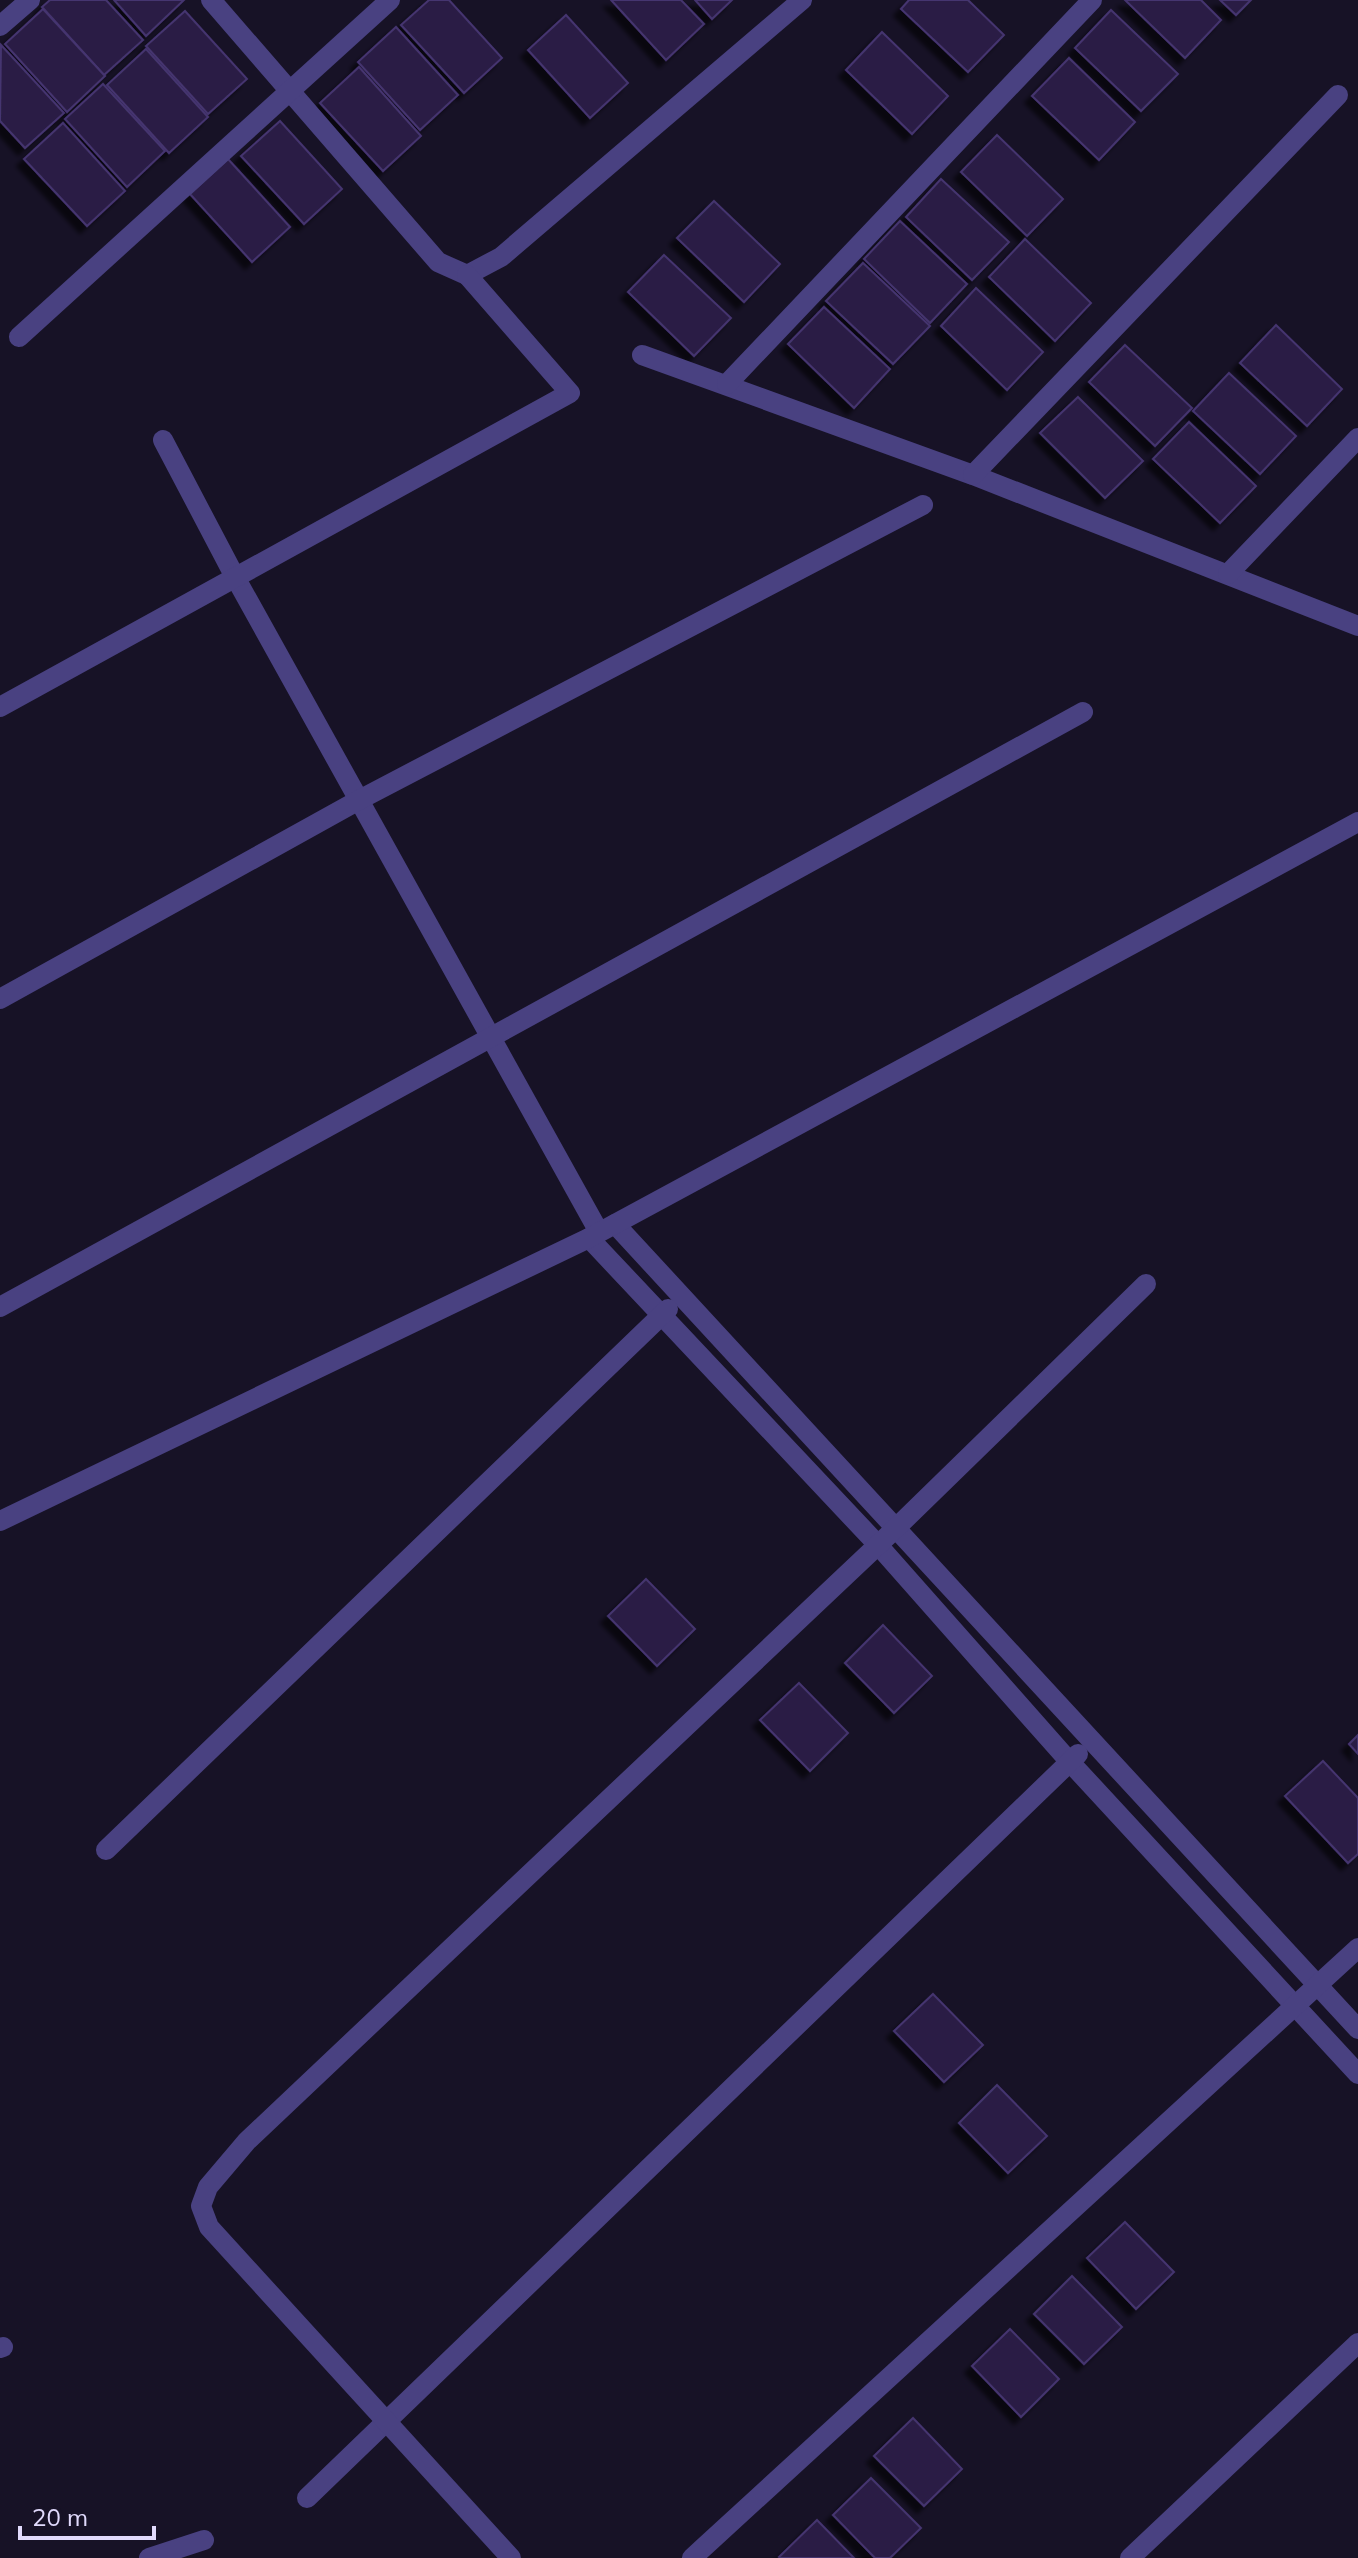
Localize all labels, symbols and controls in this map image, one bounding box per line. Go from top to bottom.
scale bar [20,2490,154,2540]
text: 20 m [32,2502,88,2532]

